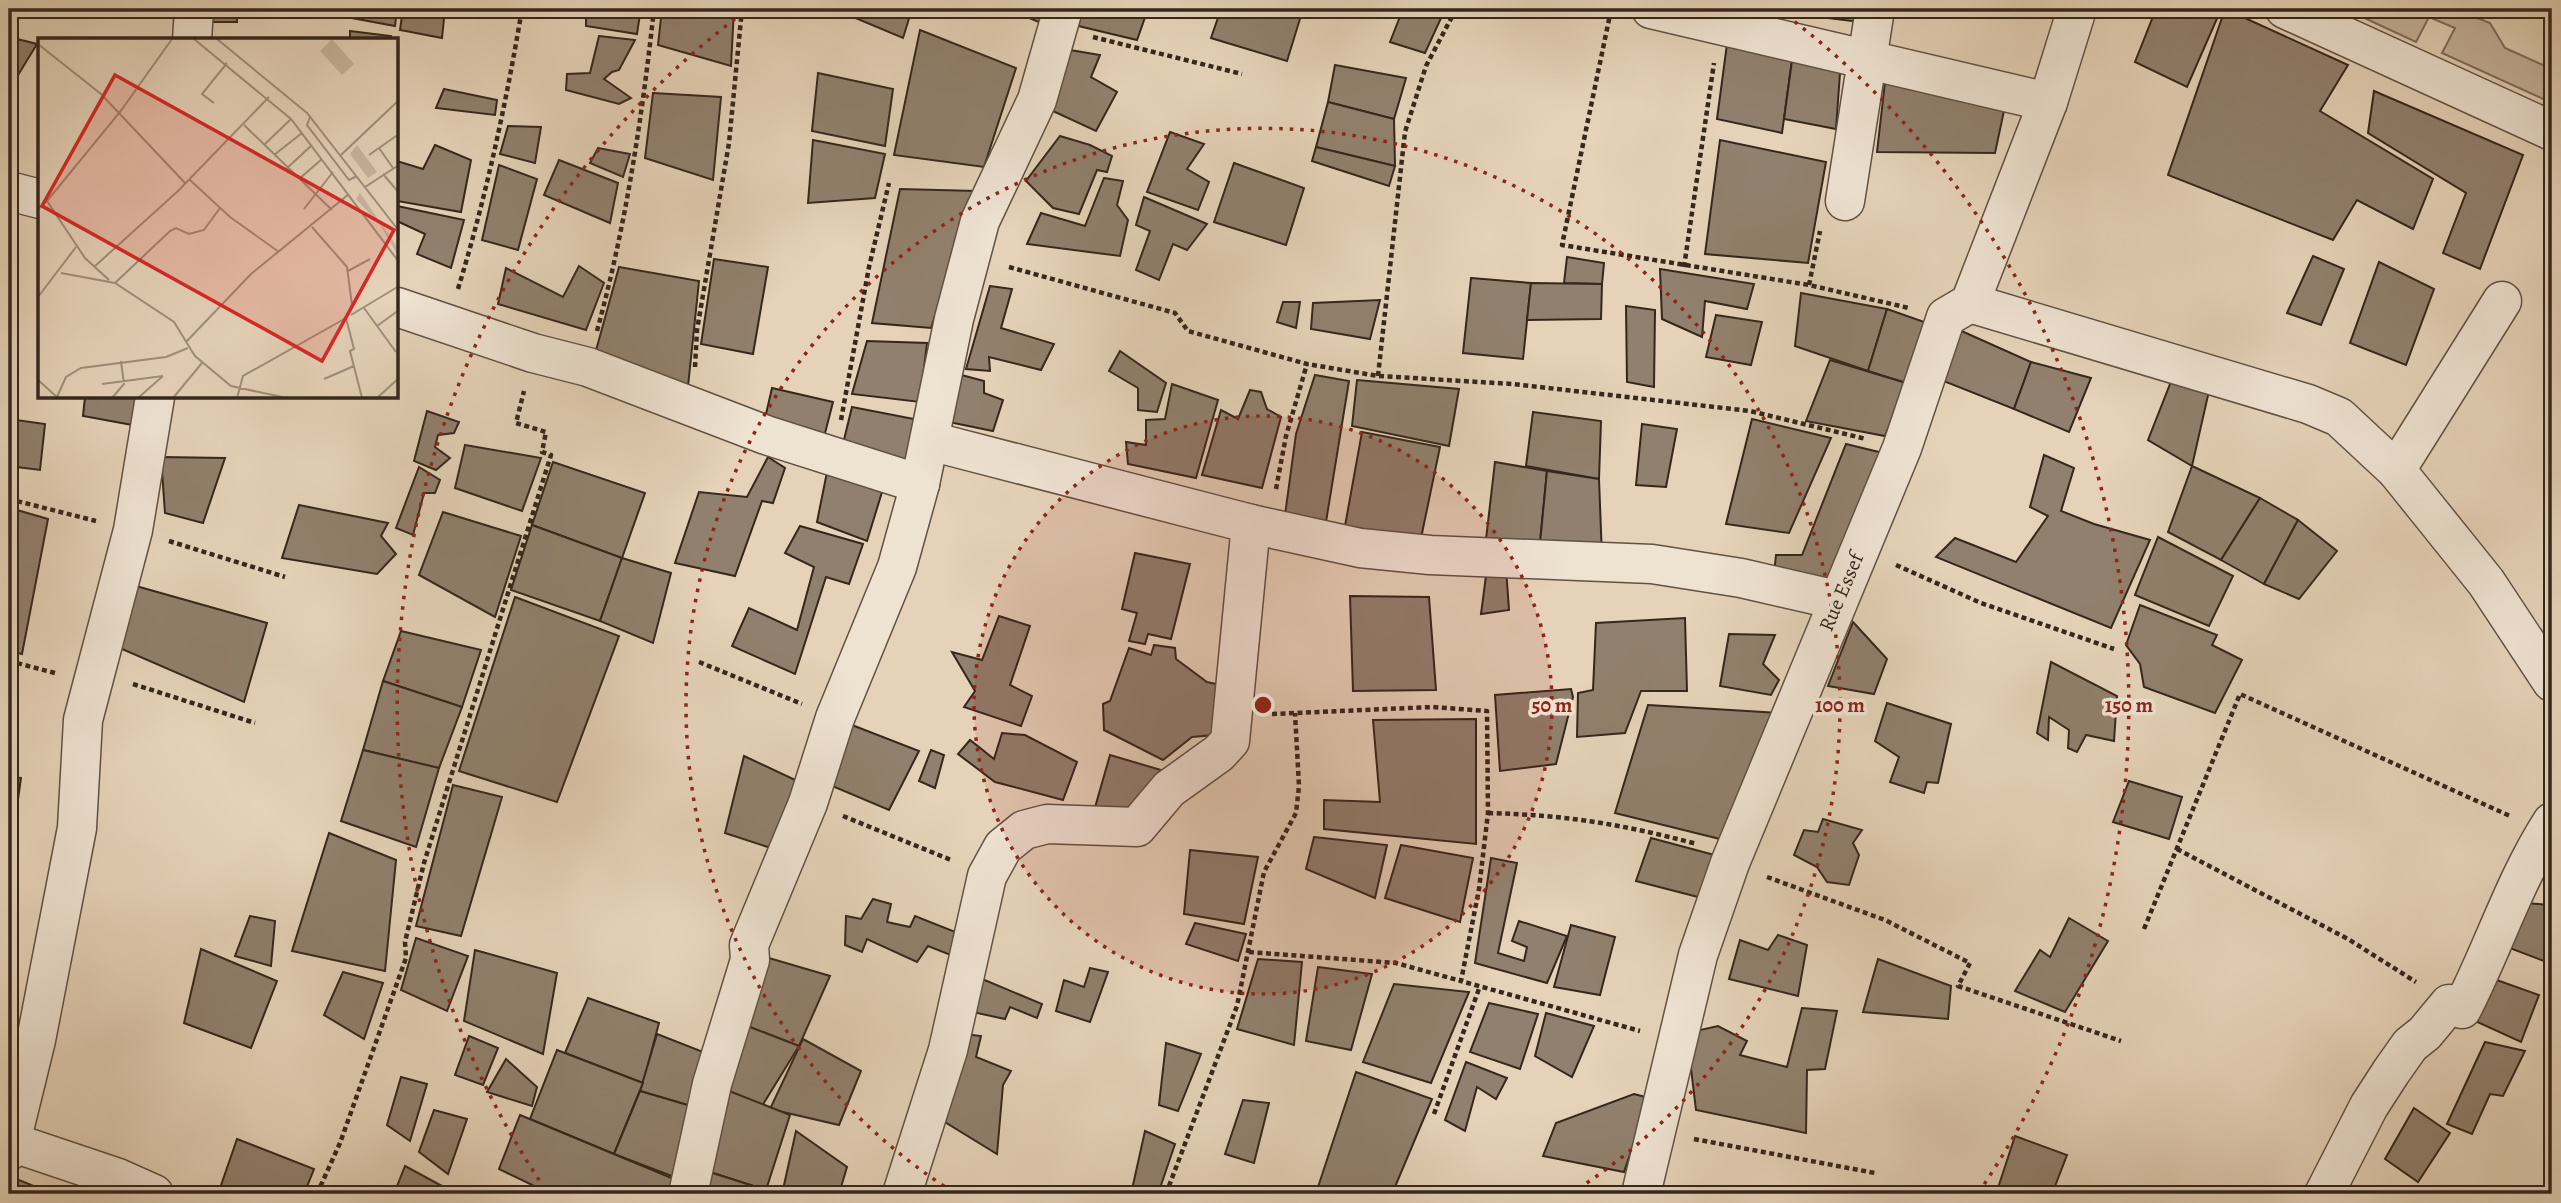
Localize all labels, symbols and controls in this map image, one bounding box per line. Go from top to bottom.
inset map [38,38,399,399]
street label: Rue Essef [1812,546,1871,636]
text: 50 m [1532,691,1573,719]
text: 100 m [1815,691,1865,719]
text: 150 m [2105,691,2154,719]
centre of rings [1251,693,1275,717]

